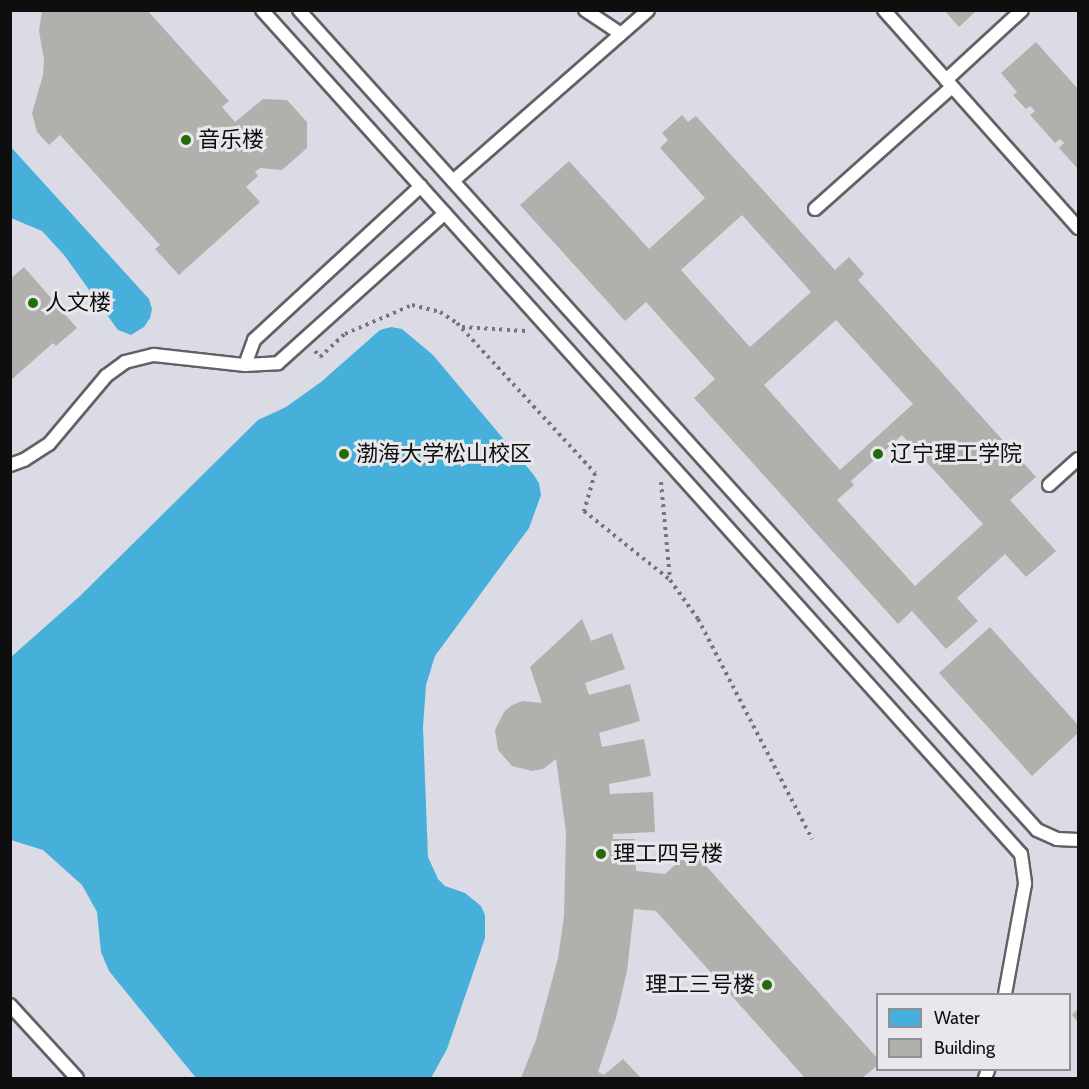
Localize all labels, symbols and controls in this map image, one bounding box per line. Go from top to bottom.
place label: 音乐楼 [198,127,264,153]
marker: 音乐楼 [179,133,193,147]
place label: 人文楼 [45,290,111,316]
marker: 人文楼 [26,296,40,310]
place label: 渤海大学松山校区 [356,441,532,467]
place label: 辽宁理工学院 [890,441,1022,467]
marker: 渤海大学松山校区 [337,447,351,461]
marker: 辽宁理工学院 [871,447,885,461]
place label: 理工四号楼 [613,841,723,867]
marker: 理工四号楼 [594,847,608,861]
place label: 理工三号楼 [645,972,755,998]
marker: 理工三号楼 [760,978,774,992]
legend [876,993,1071,1071]
text: Water [934,1007,980,1029]
text: Building [934,1037,995,1059]

